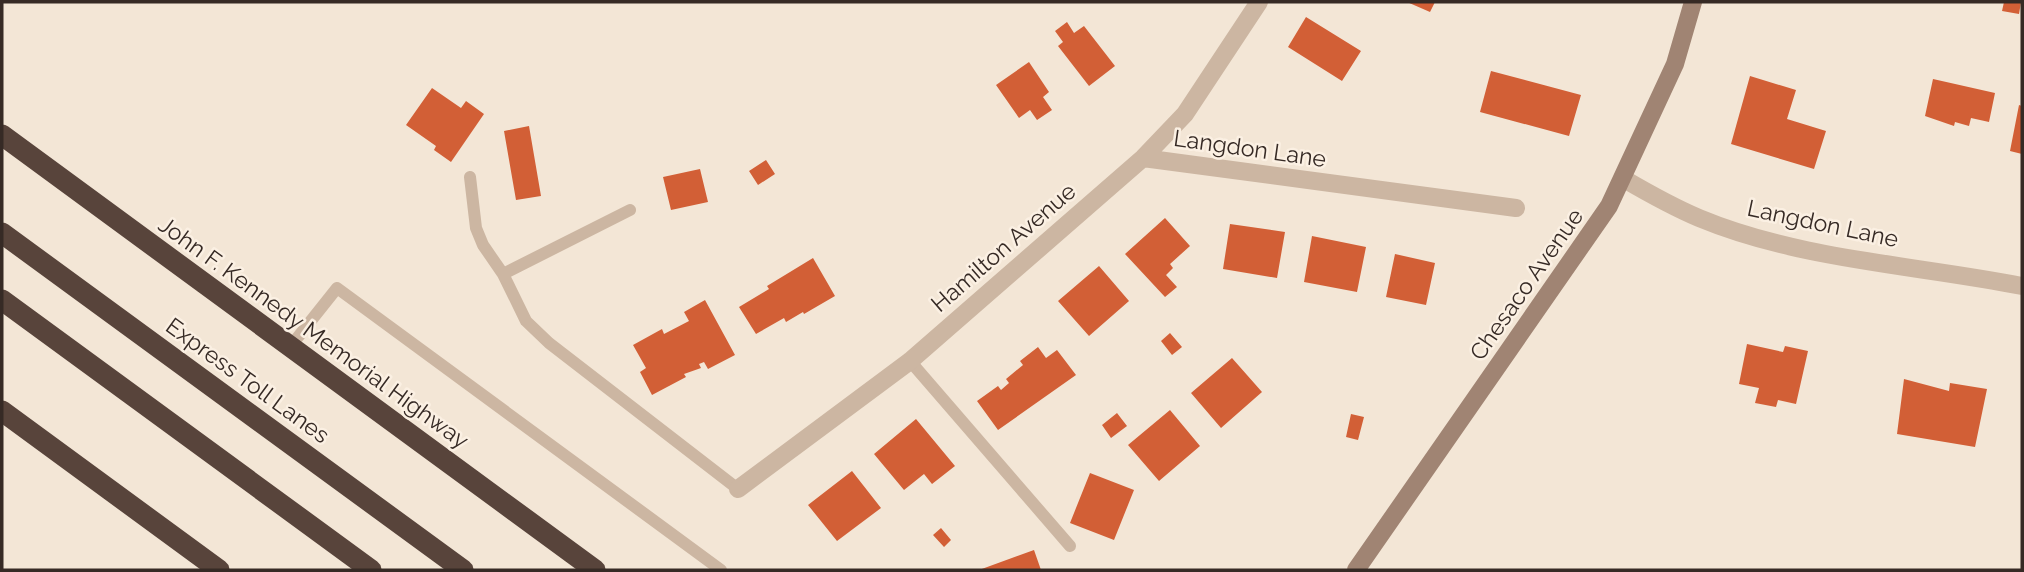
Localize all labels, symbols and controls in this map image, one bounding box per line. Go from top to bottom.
street label: Langdon Lane [1172,124,1328,172]
street label: Hamilton Avenue [925,177,1081,317]
street label: Langdon Lane [1745,194,1901,252]
street label: Chesaco Avenue [1464,203,1588,365]
street label: John F. Kennedy Memorial Highway [154,210,474,454]
street label: Express Toll Lanes [161,312,335,448]

